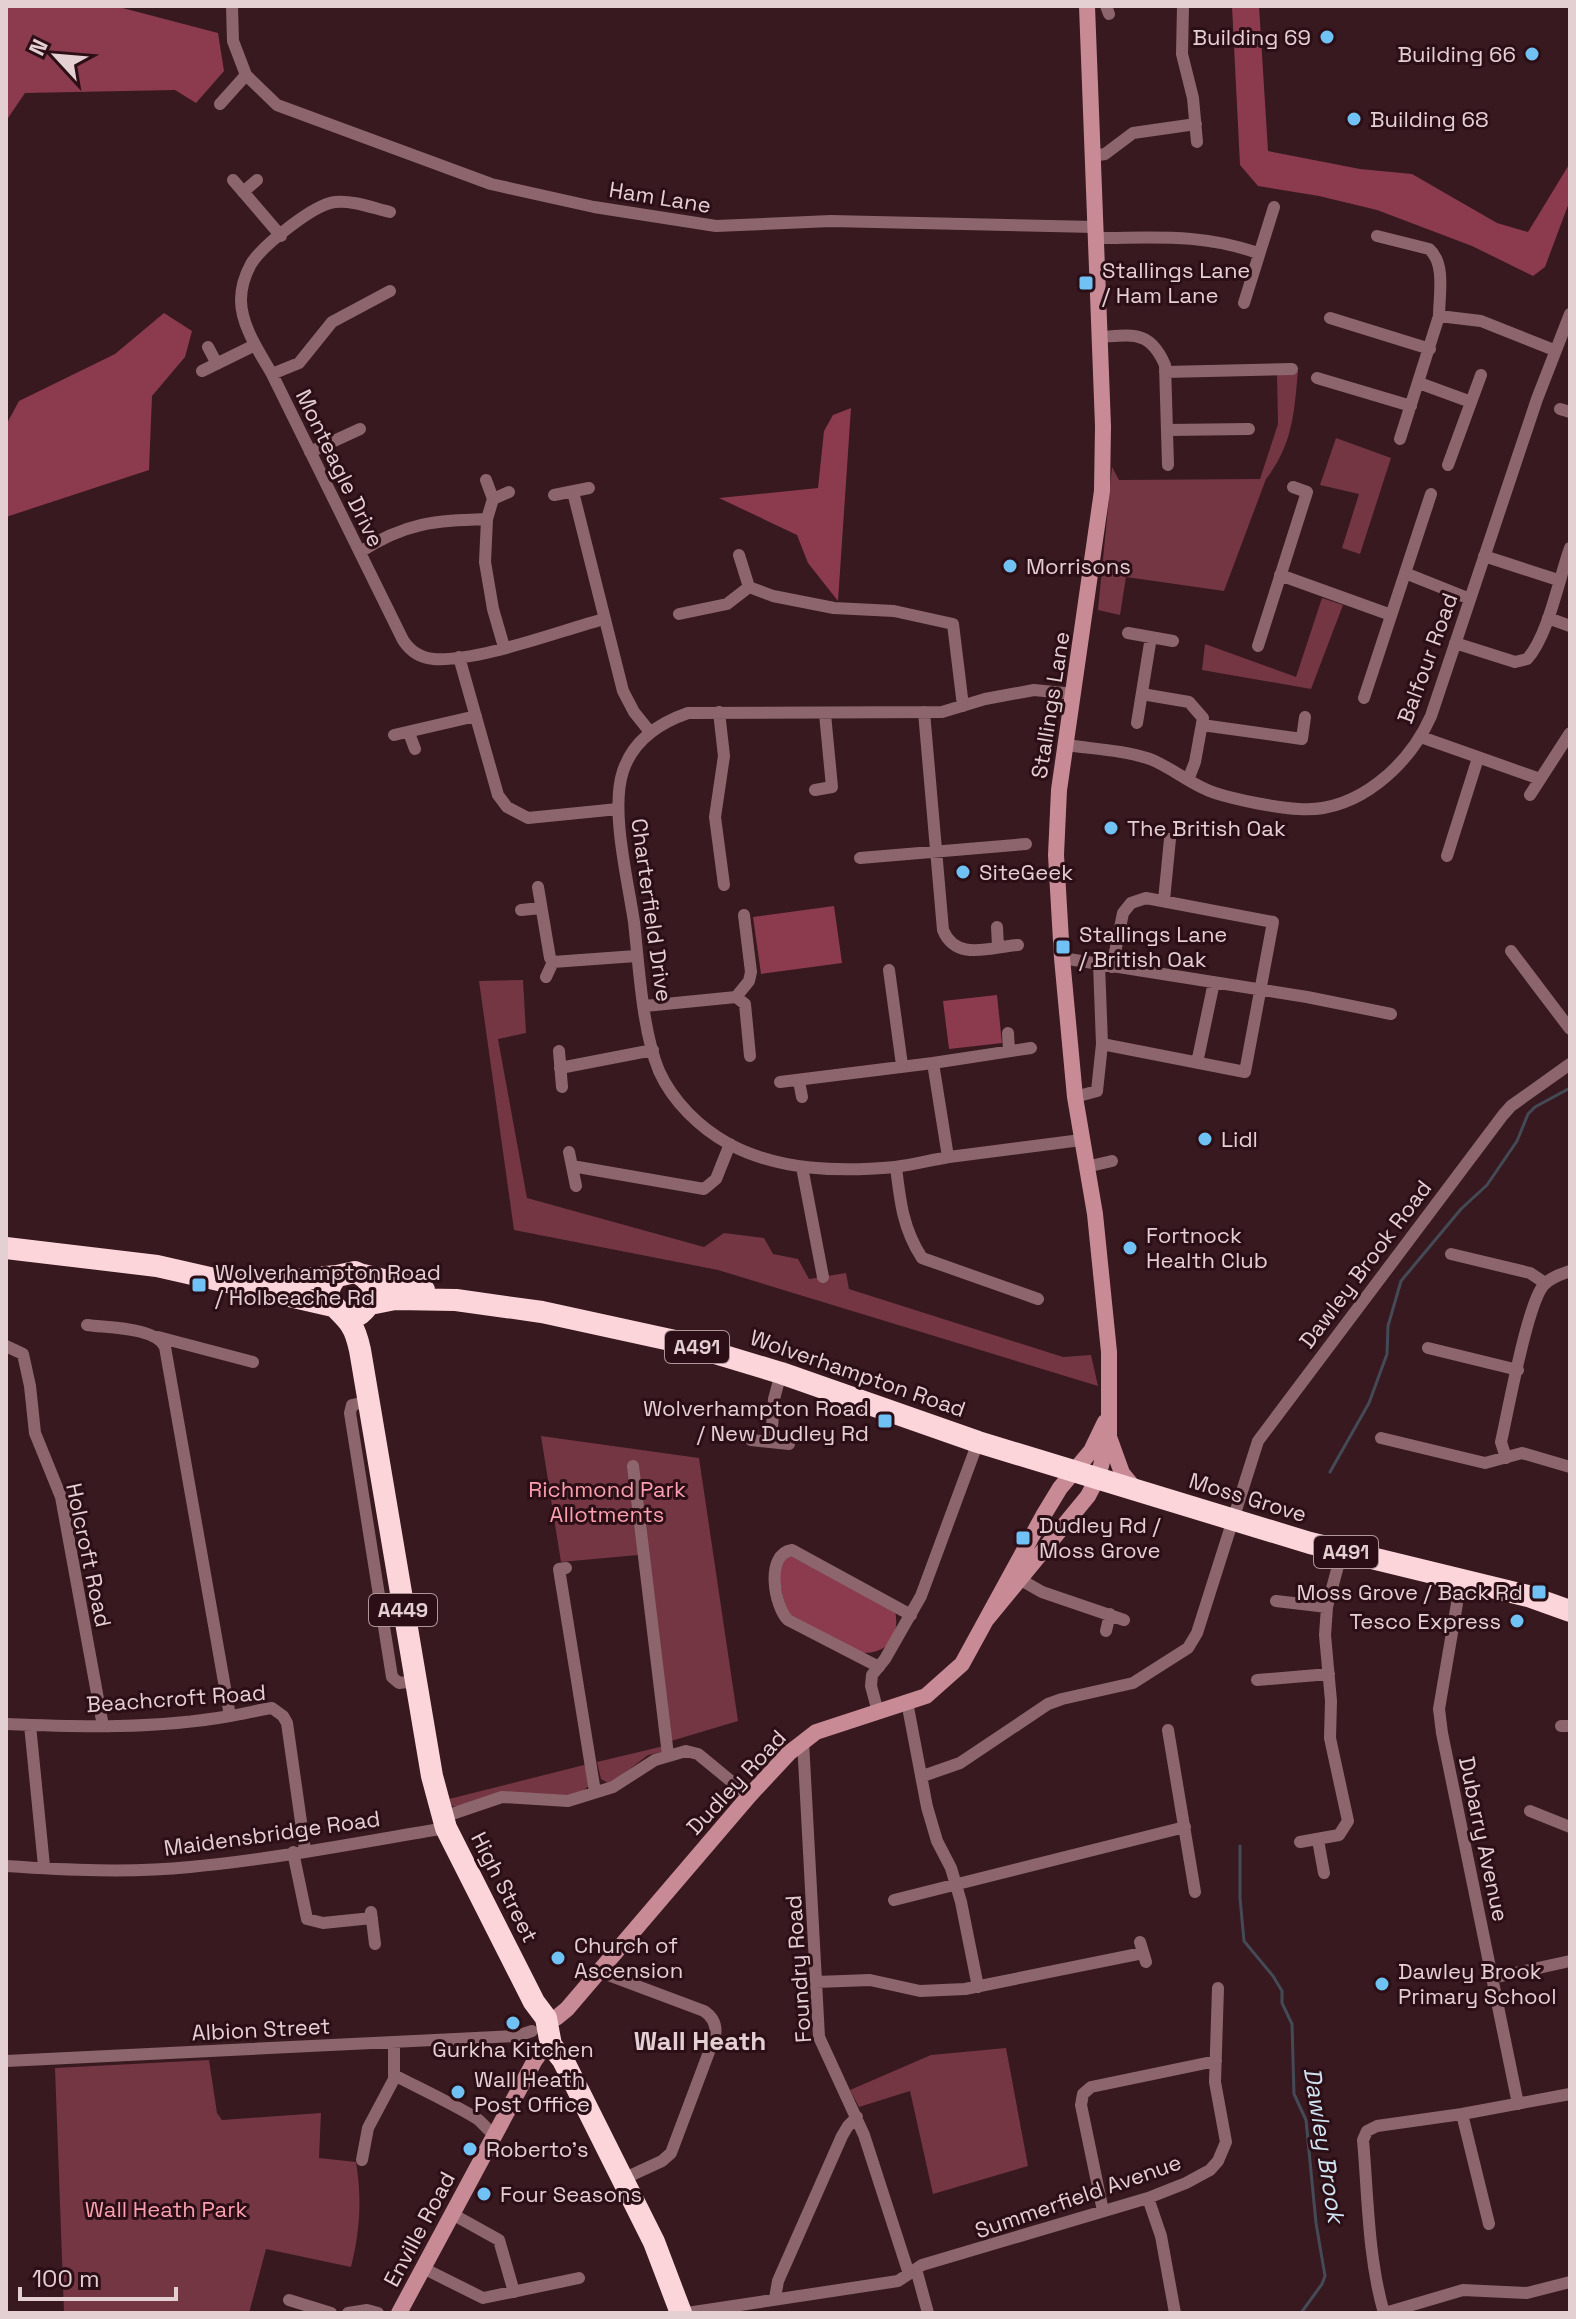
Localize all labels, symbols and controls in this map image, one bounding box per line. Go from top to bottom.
north arrow [16,16,96,96]
place label: Building 69 [1192,23,1311,51]
marker: Building 69 [1318,28,1336,46]
text: N [22,34,54,60]
place label: Building 66 [1397,40,1516,68]
marker: Building 66 [1523,45,1541,63]
place label: Building 68 [1370,105,1489,133]
marker: Building 68 [1345,110,1363,128]
street label: Ham Lane [607,175,713,219]
place label: Stallings Lane / Ham Lane [1102,256,1250,309]
marker: Stallings Lane / Ham Lane [1077,274,1095,292]
street label: Monteagle Drive [290,385,390,551]
place label: Morrisons [1026,552,1131,580]
marker: Morrisons [1001,557,1019,575]
street label: Balfour Road [1390,589,1464,727]
street label: Stallings Lane [1025,630,1075,780]
place label: The British Oak [1127,814,1286,842]
street label: Charterfield Drive [625,816,679,1004]
marker: The British Oak [1102,819,1120,837]
place label: SiteGeek [979,858,1073,886]
marker: SiteGeek [954,863,972,881]
place label: Stallings Lane / British Oak [1079,920,1227,973]
marker: Stallings Lane / British Oak [1054,938,1072,956]
place label: Lidl [1221,1125,1258,1153]
marker: Lidl [1196,1130,1214,1148]
street label: Dawley Brook Road [1293,1174,1437,1354]
place label: Fortnock Health Club [1146,1221,1268,1274]
marker: Fortnock Health Club [1121,1239,1139,1257]
place label: Wolverhampton Road / Holbeache Rd [215,1258,441,1311]
marker: Wolverhampton Road / Holbeache Rd [190,1276,208,1294]
street label: Wolverhampton Road [747,1323,969,1423]
road number: A491 [665,1331,729,1363]
place label: Wolverhampton Road / New Dudley Rd [643,1394,869,1447]
marker: Wolverhampton Road / New Dudley Rd [876,1412,894,1430]
street label: Moss Grove [1186,1466,1310,1528]
park label: Richmond Park Allotments [528,1475,686,1528]
street label: Holcroft Road [60,1480,118,1630]
place label: Dudley Rd / Moss Grove [1039,1511,1161,1564]
marker: Dudley Rd / Moss Grove [1014,1529,1032,1547]
road number: A491 [1314,1536,1378,1568]
place label: Moss Grove / Back Rd [1296,1578,1523,1606]
marker: Moss Grove / Back Rd [1530,1583,1548,1601]
road number: A449 [369,1594,437,1626]
place label: Tesco Express [1350,1607,1501,1635]
marker: Tesco Express [1508,1612,1526,1630]
street label: Beachcroft Road [85,1678,267,1718]
street label: Dudley Road [680,1724,792,1840]
street label: Dubarry Avenue [1453,1754,1515,1924]
street label: Maidensbridge Road [162,1804,382,1862]
street label: High Street [465,1827,545,1947]
street label: Foundry Road [779,1894,817,2044]
place label: Church of Ascension [574,1931,683,1984]
marker: Church of Ascension [549,1949,567,1967]
place label: Dawley Brook Primary School [1398,1957,1557,2010]
marker: Dawley Brook Primary School [1373,1975,1391,1993]
street label: Albion Street [191,2011,331,2047]
marker: Gurkha Kitchen [504,2014,522,2032]
district label: Wall Heath [634,2024,766,2058]
place label: Gurkha Kitchen [432,2035,594,2063]
place label: Wall Heath Post Office [474,2065,590,2118]
water label: Dawley Brook [1297,2065,1353,2228]
marker: Wall Heath Post Office [449,2083,467,2101]
place label: Roberto's [486,2135,589,2163]
marker: Roberto's [461,2140,479,2158]
street label: Summerfield Avenue [971,2148,1185,2244]
street label: Enville Road [377,2167,461,2291]
place label: Four Seasons [500,2180,642,2208]
marker: Four Seasons [475,2185,493,2203]
park label: Wall Heath Park [85,2195,247,2223]
scale bar [20,2251,176,2301]
text: 100 m [32,2263,100,2294]

